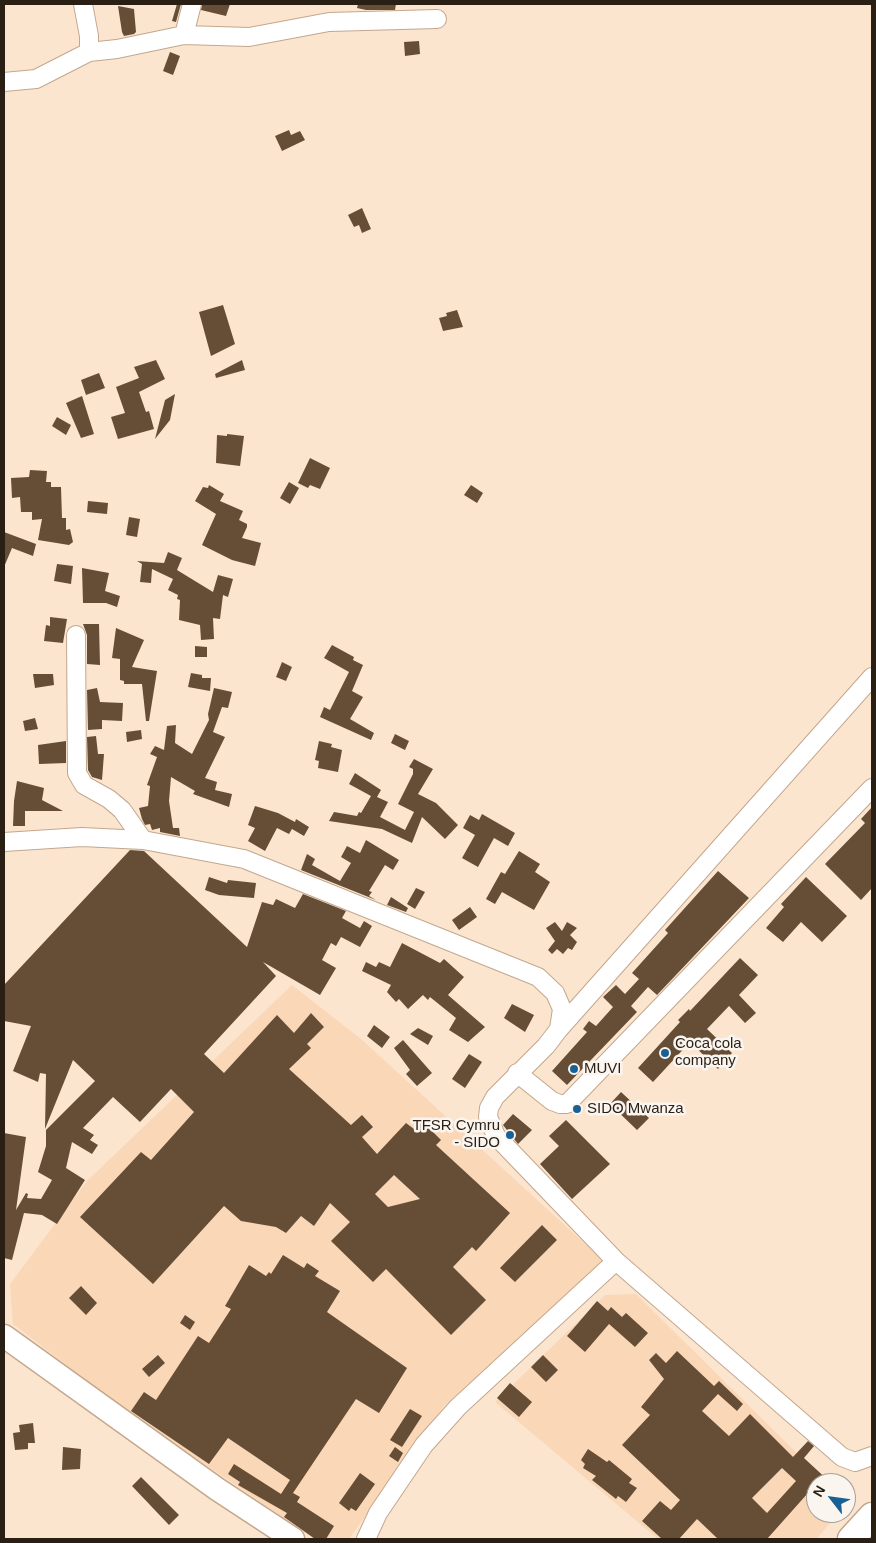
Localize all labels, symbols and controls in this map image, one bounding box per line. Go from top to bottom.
place label: Coca cola company [675,1035,742,1070]
marker: Coca cola company [659,1047,671,1059]
place label: MUVI [584,1060,622,1078]
marker: MUVI [568,1063,580,1075]
place label: SIDO Mwanza [587,1100,684,1118]
marker: SIDO Mwanza [571,1103,583,1115]
place label: TFSR Cymru - SIDO [413,1117,500,1152]
marker: TFSR Cymru - SIDO [504,1129,516,1141]
north arrow [806,1473,856,1523]
text: N [809,1483,828,1499]

